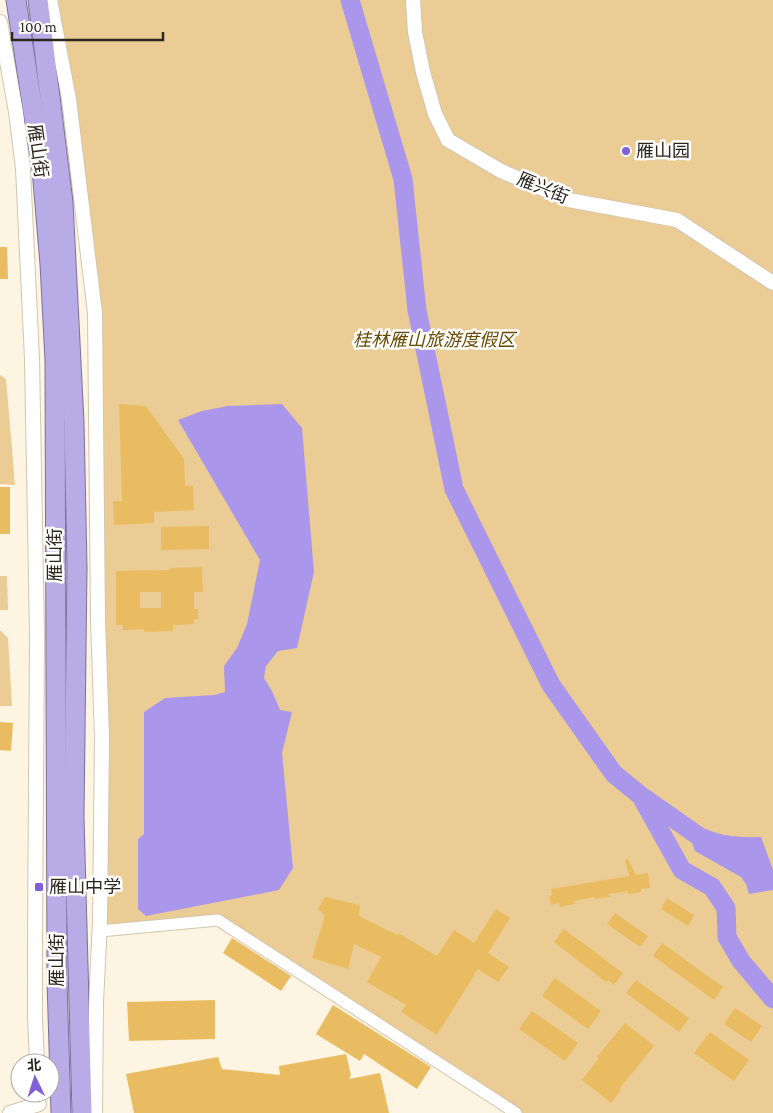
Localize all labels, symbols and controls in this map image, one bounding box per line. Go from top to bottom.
scale bar [12,10,164,42]
text: 100 m [20,19,57,35]
street label: 雁山街 [24,123,52,179]
place label: 雁山园 [636,141,690,161]
marker: 雁山园 [620,145,632,157]
street label: 雁兴街 [514,169,572,207]
park label: 桂林雁山旅游度假区 [353,330,518,350]
street label: 雁山街 [45,528,65,582]
place label: 雁山中学 [49,877,121,897]
marker: 雁山中学 [33,881,45,893]
street label: 雁山街 [47,933,67,987]
north arrow [10,1053,60,1103]
text: 北 [27,1057,42,1074]

